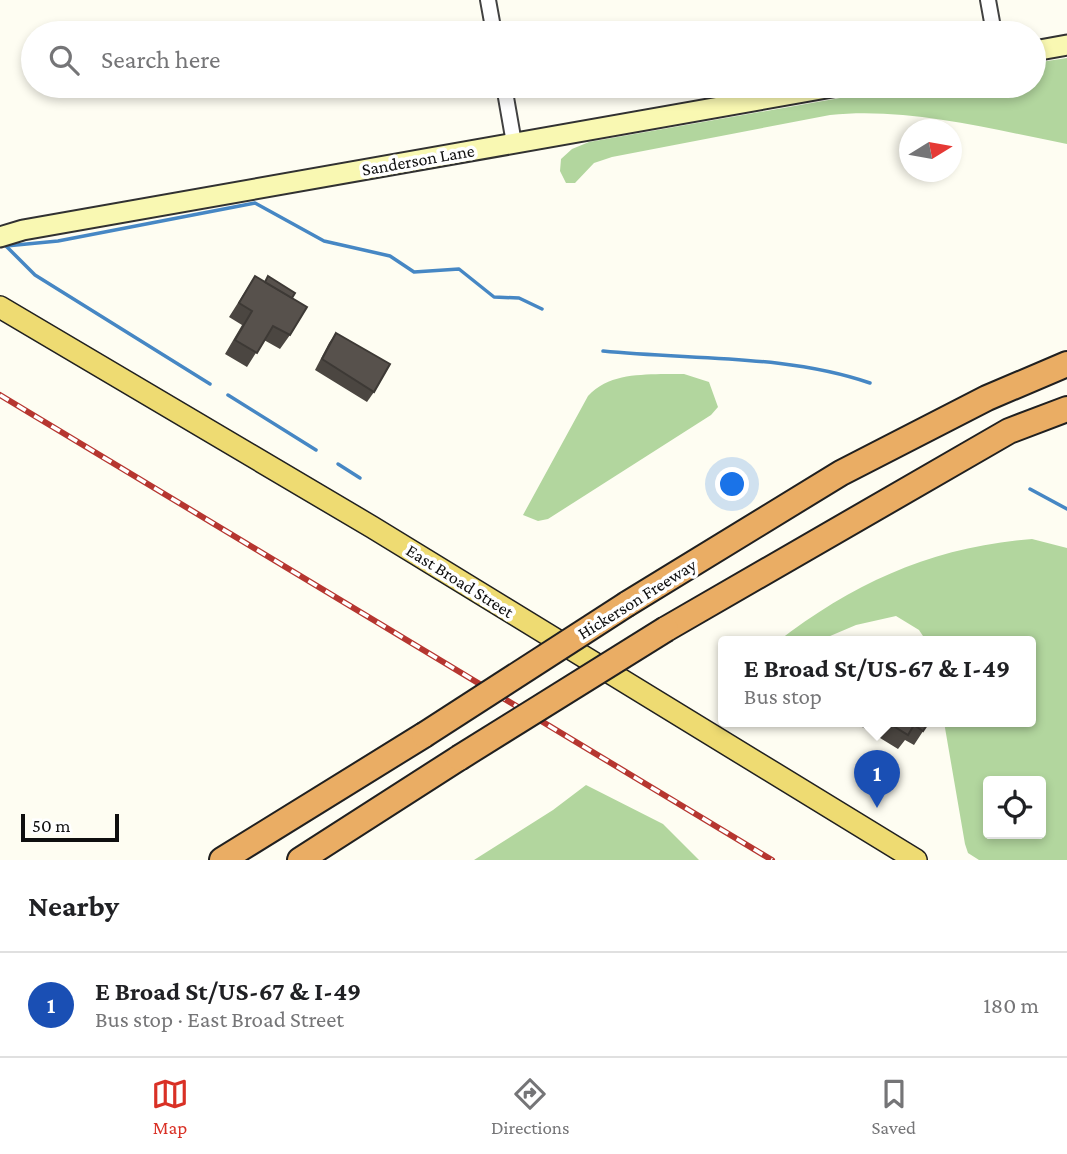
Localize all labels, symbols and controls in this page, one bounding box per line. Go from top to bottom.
search box [21,21,1046,98]
icon: search [45,41,83,79]
text: Search here [101,45,220,74]
north arrow [899,119,962,182]
street label: Sanderson Lane [360,140,476,180]
your location [715,467,749,501]
street label: East Broad Street [403,540,518,623]
street label: Hickerson Freeway [574,554,700,643]
popup [718,636,1036,727]
text: E Broad St/US-67 & I-49 [744,654,1010,683]
text: Bus stop [744,683,822,709]
pin: 1 [854,750,900,808]
map controls [983,776,1046,839]
button: locate [983,776,1046,839]
scale bar [21,811,119,843]
text: 50 m [32,815,71,836]
text: Nearby [28,889,119,922]
text: E Broad St/US-67 & I-49 [95,977,361,1006]
text: 1 [47,992,55,1018]
text: 180 m [983,992,1039,1018]
text: Bus stop · East Broad Street [95,1006,344,1032]
tab: Map [151,1075,189,1138]
tab: Directions [491,1075,570,1138]
tab: Saved [871,1075,916,1138]

